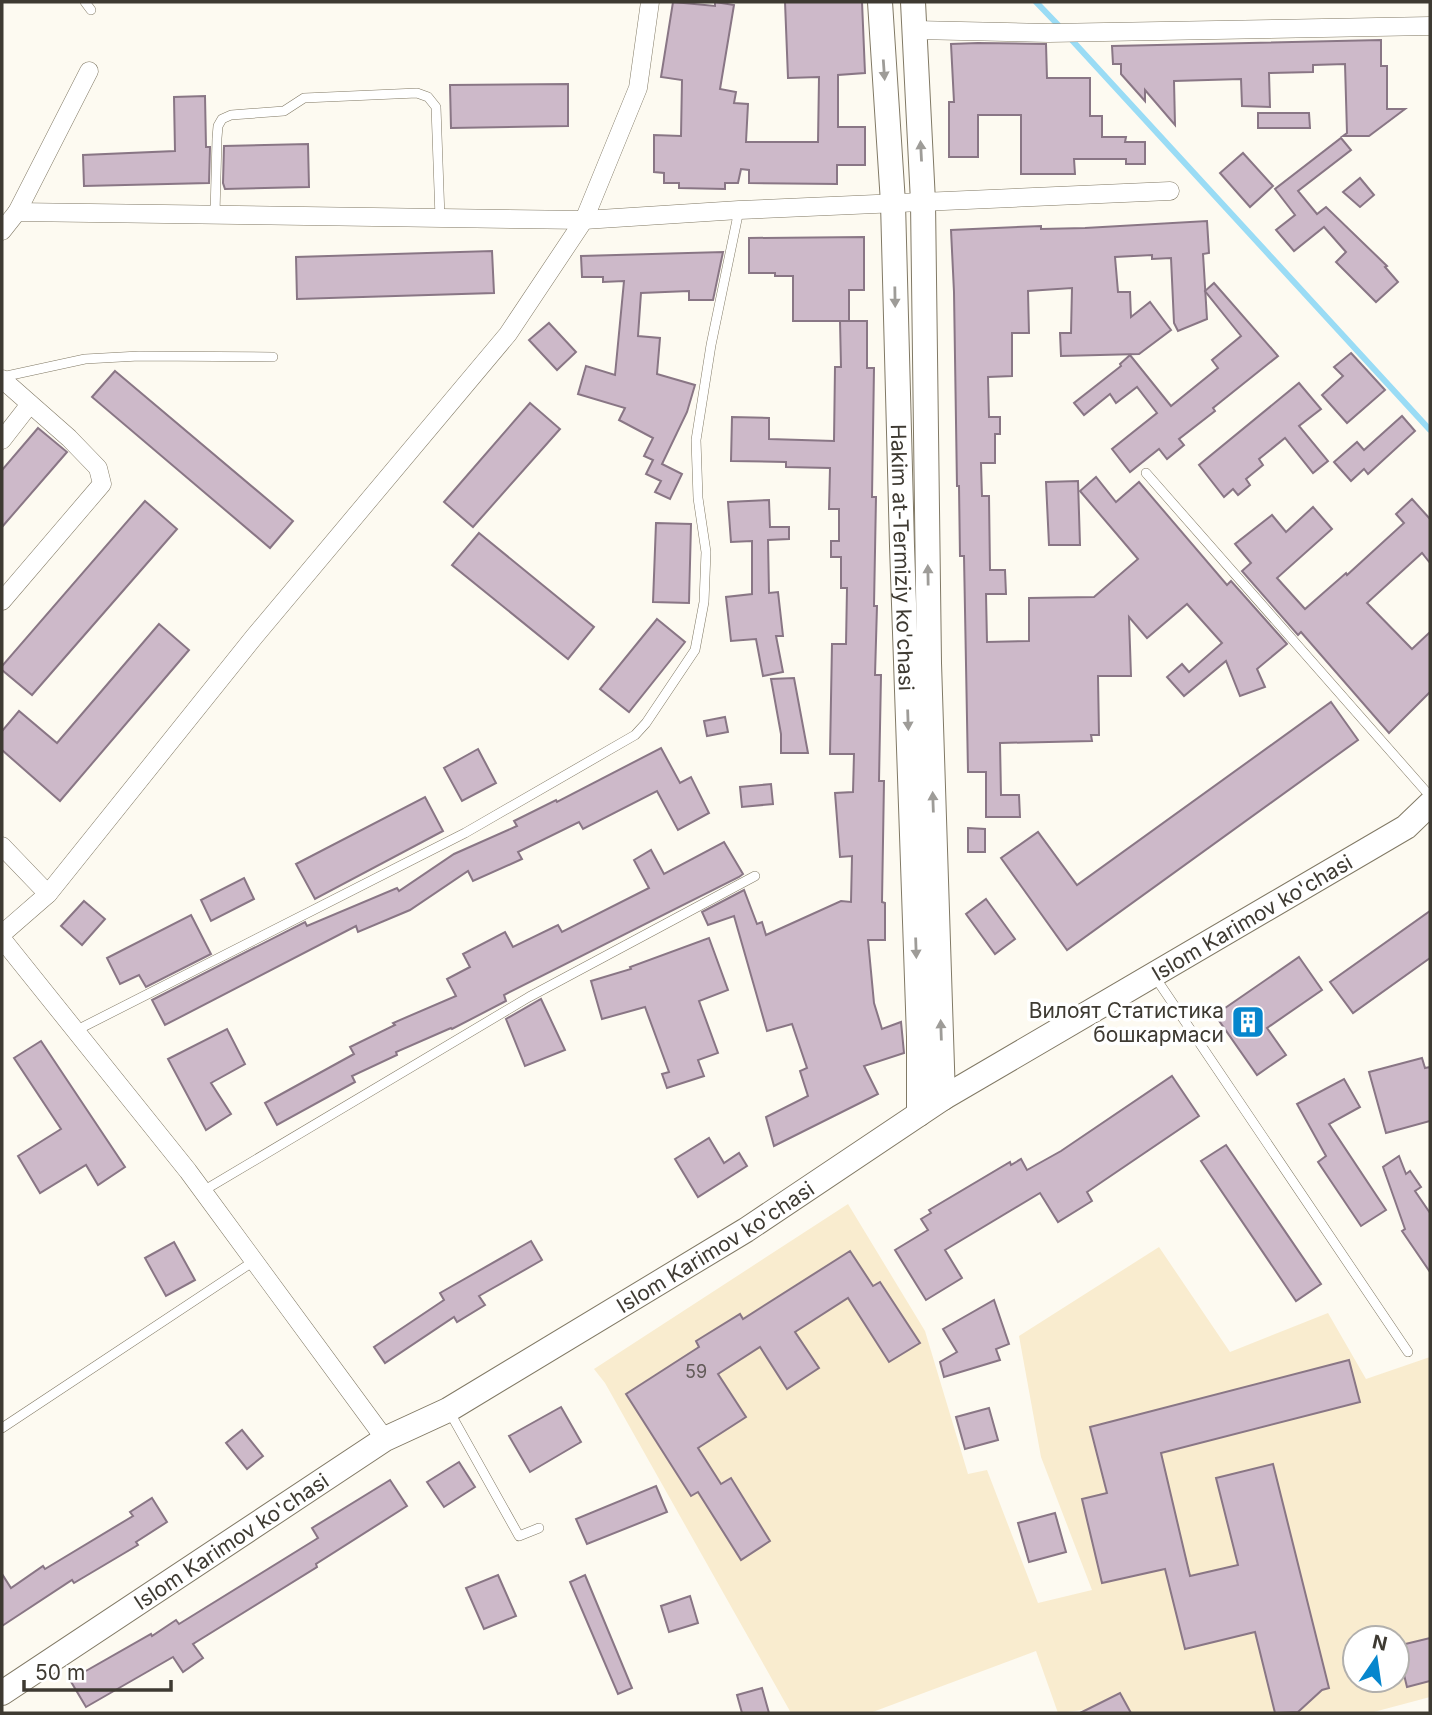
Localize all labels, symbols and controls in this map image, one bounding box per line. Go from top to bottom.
one-way arrow [879,59,890,81]
one-way arrow [915,140,926,162]
one-way arrow [890,286,901,308]
street label: Hakim at-Termiziy ko'chasi [886,424,920,691]
one-way arrow [922,564,934,586]
one-way arrow [902,710,913,732]
one-way arrow [928,791,939,813]
street label: Islom Karimov ko'chasi [1147,849,1357,986]
one-way arrow [910,937,921,959]
place label: Вилоят Статистика бошкармаси [1029,998,1224,1047]
building icon: Вилоят Статистика бошкармаси [1229,1003,1267,1041]
one-way arrow [935,1018,946,1040]
street label: Islom Karimov ko'chasi [612,1176,819,1318]
house number: 59 [685,1361,707,1382]
street label: Islom Karimov ko'chasi [129,1468,333,1614]
north arrow [1341,1624,1411,1694]
text: N [1370,1630,1389,1656]
scale bar [24,1648,172,1692]
text: 50 m [35,1660,85,1685]

